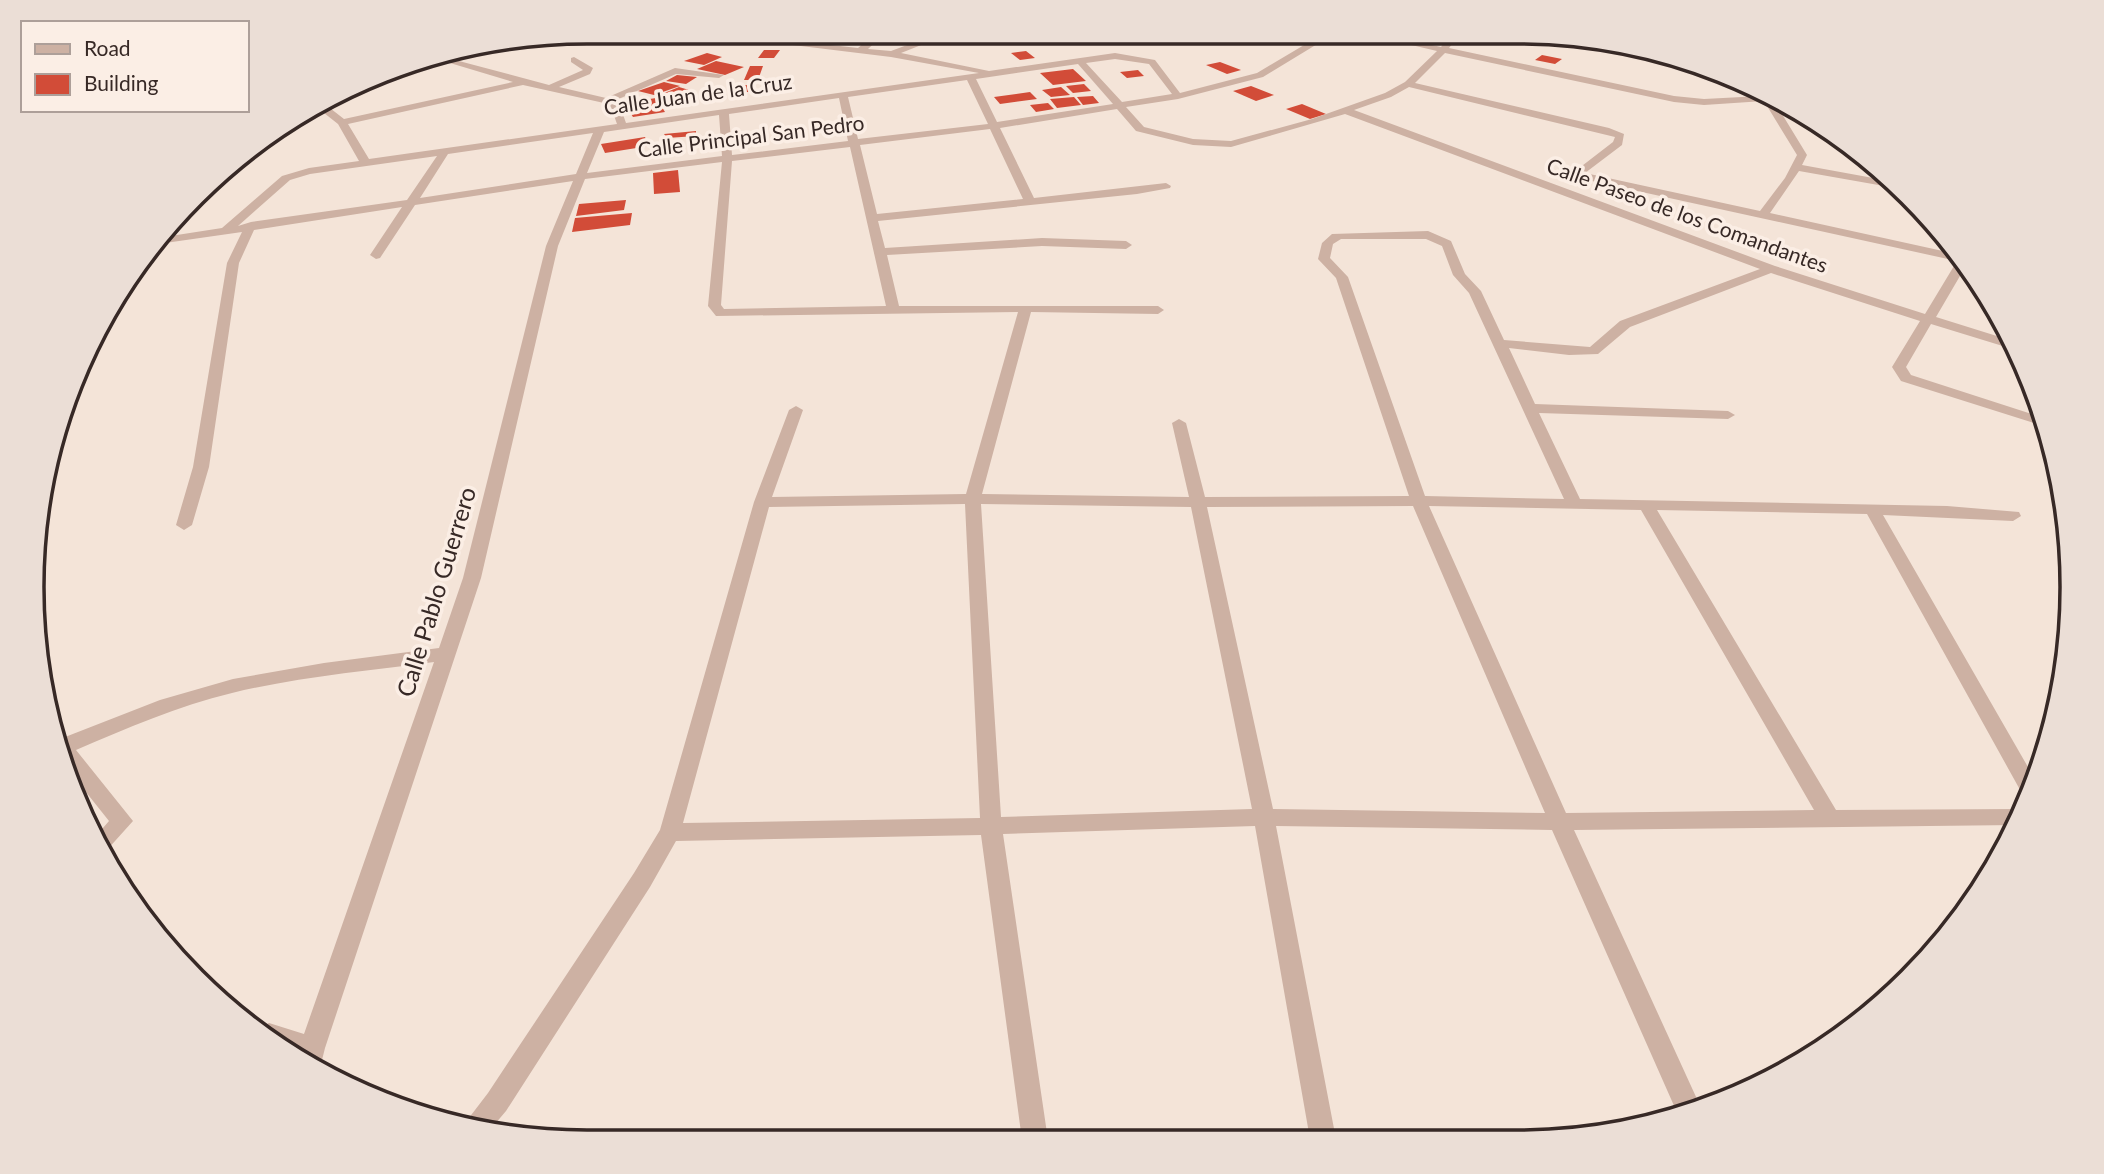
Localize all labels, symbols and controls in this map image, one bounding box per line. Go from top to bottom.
legend [21,21,248,112]
text: Road [84,35,131,60]
street label: Calle Juan de la Cruz [602,68,794,119]
text: Building [84,70,159,95]
street label: Calle Principal San Pedro [636,109,866,162]
street label: Calle Paseo de los Comandantes [1544,152,1831,277]
street label: Calle Pablo Guerrero [390,483,481,700]

